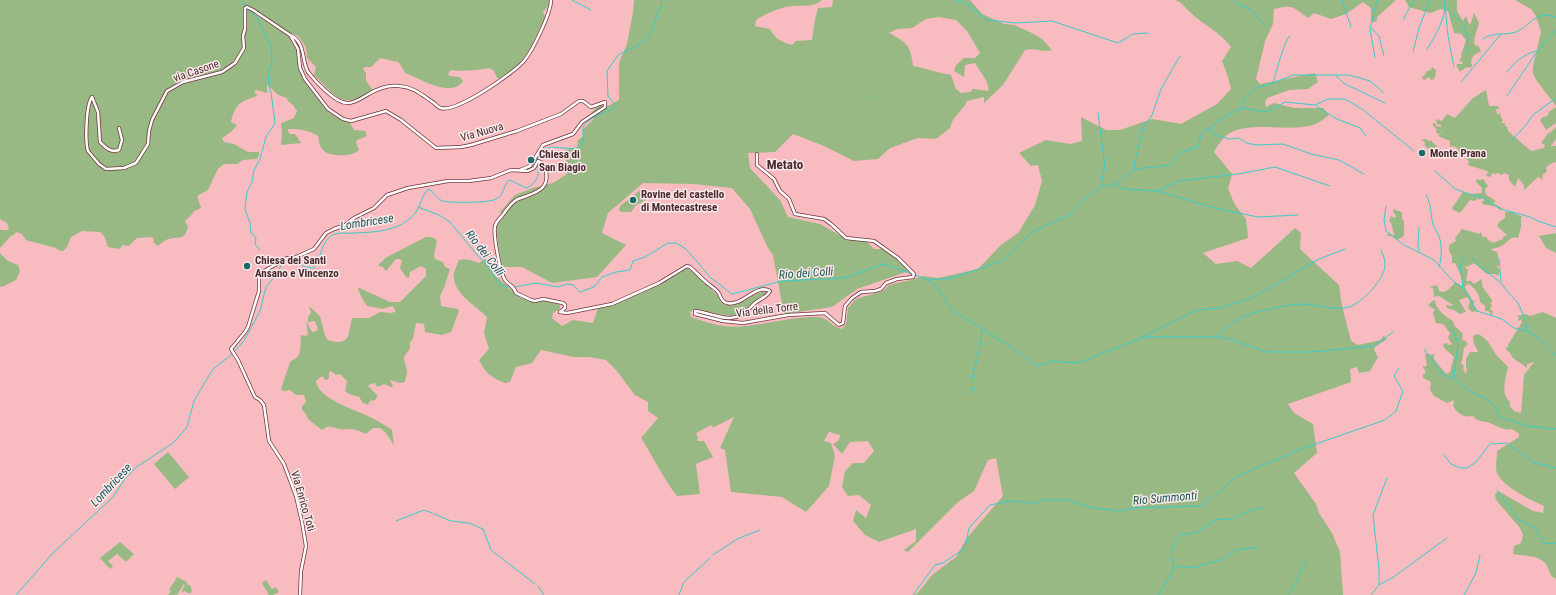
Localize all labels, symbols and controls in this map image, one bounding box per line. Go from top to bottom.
street label: via Casone [171,57,221,85]
street label: Via Nuova [459,120,505,144]
place label: Monte Prana [1430,147,1486,160]
place label: Chiesa di San Biagio [539,148,587,174]
marker: Monte Prana [1417,148,1427,158]
marker: Chiesa di San Biagio [526,155,536,165]
district label: Metato [767,157,804,172]
place label: Rovine del castello di Montecastrese [641,188,725,214]
marker: Rovine del castello di Montecastrese [628,195,638,205]
water label: Lombricese [339,211,395,233]
water label: Rio dei Colli [463,227,507,279]
place label: Chiesa dei Santi Ansano e Vincenzo [255,254,339,280]
marker: Chiesa dei Santi Ansano e Vincenzo [242,261,252,271]
water label: Rio dei Colli [778,264,834,282]
street label: Via della Torre [735,300,799,320]
water label: Lombricese [88,460,135,509]
street label: Via Enrico Toti [288,469,318,533]
water label: Rio Summonti [1132,488,1198,508]

